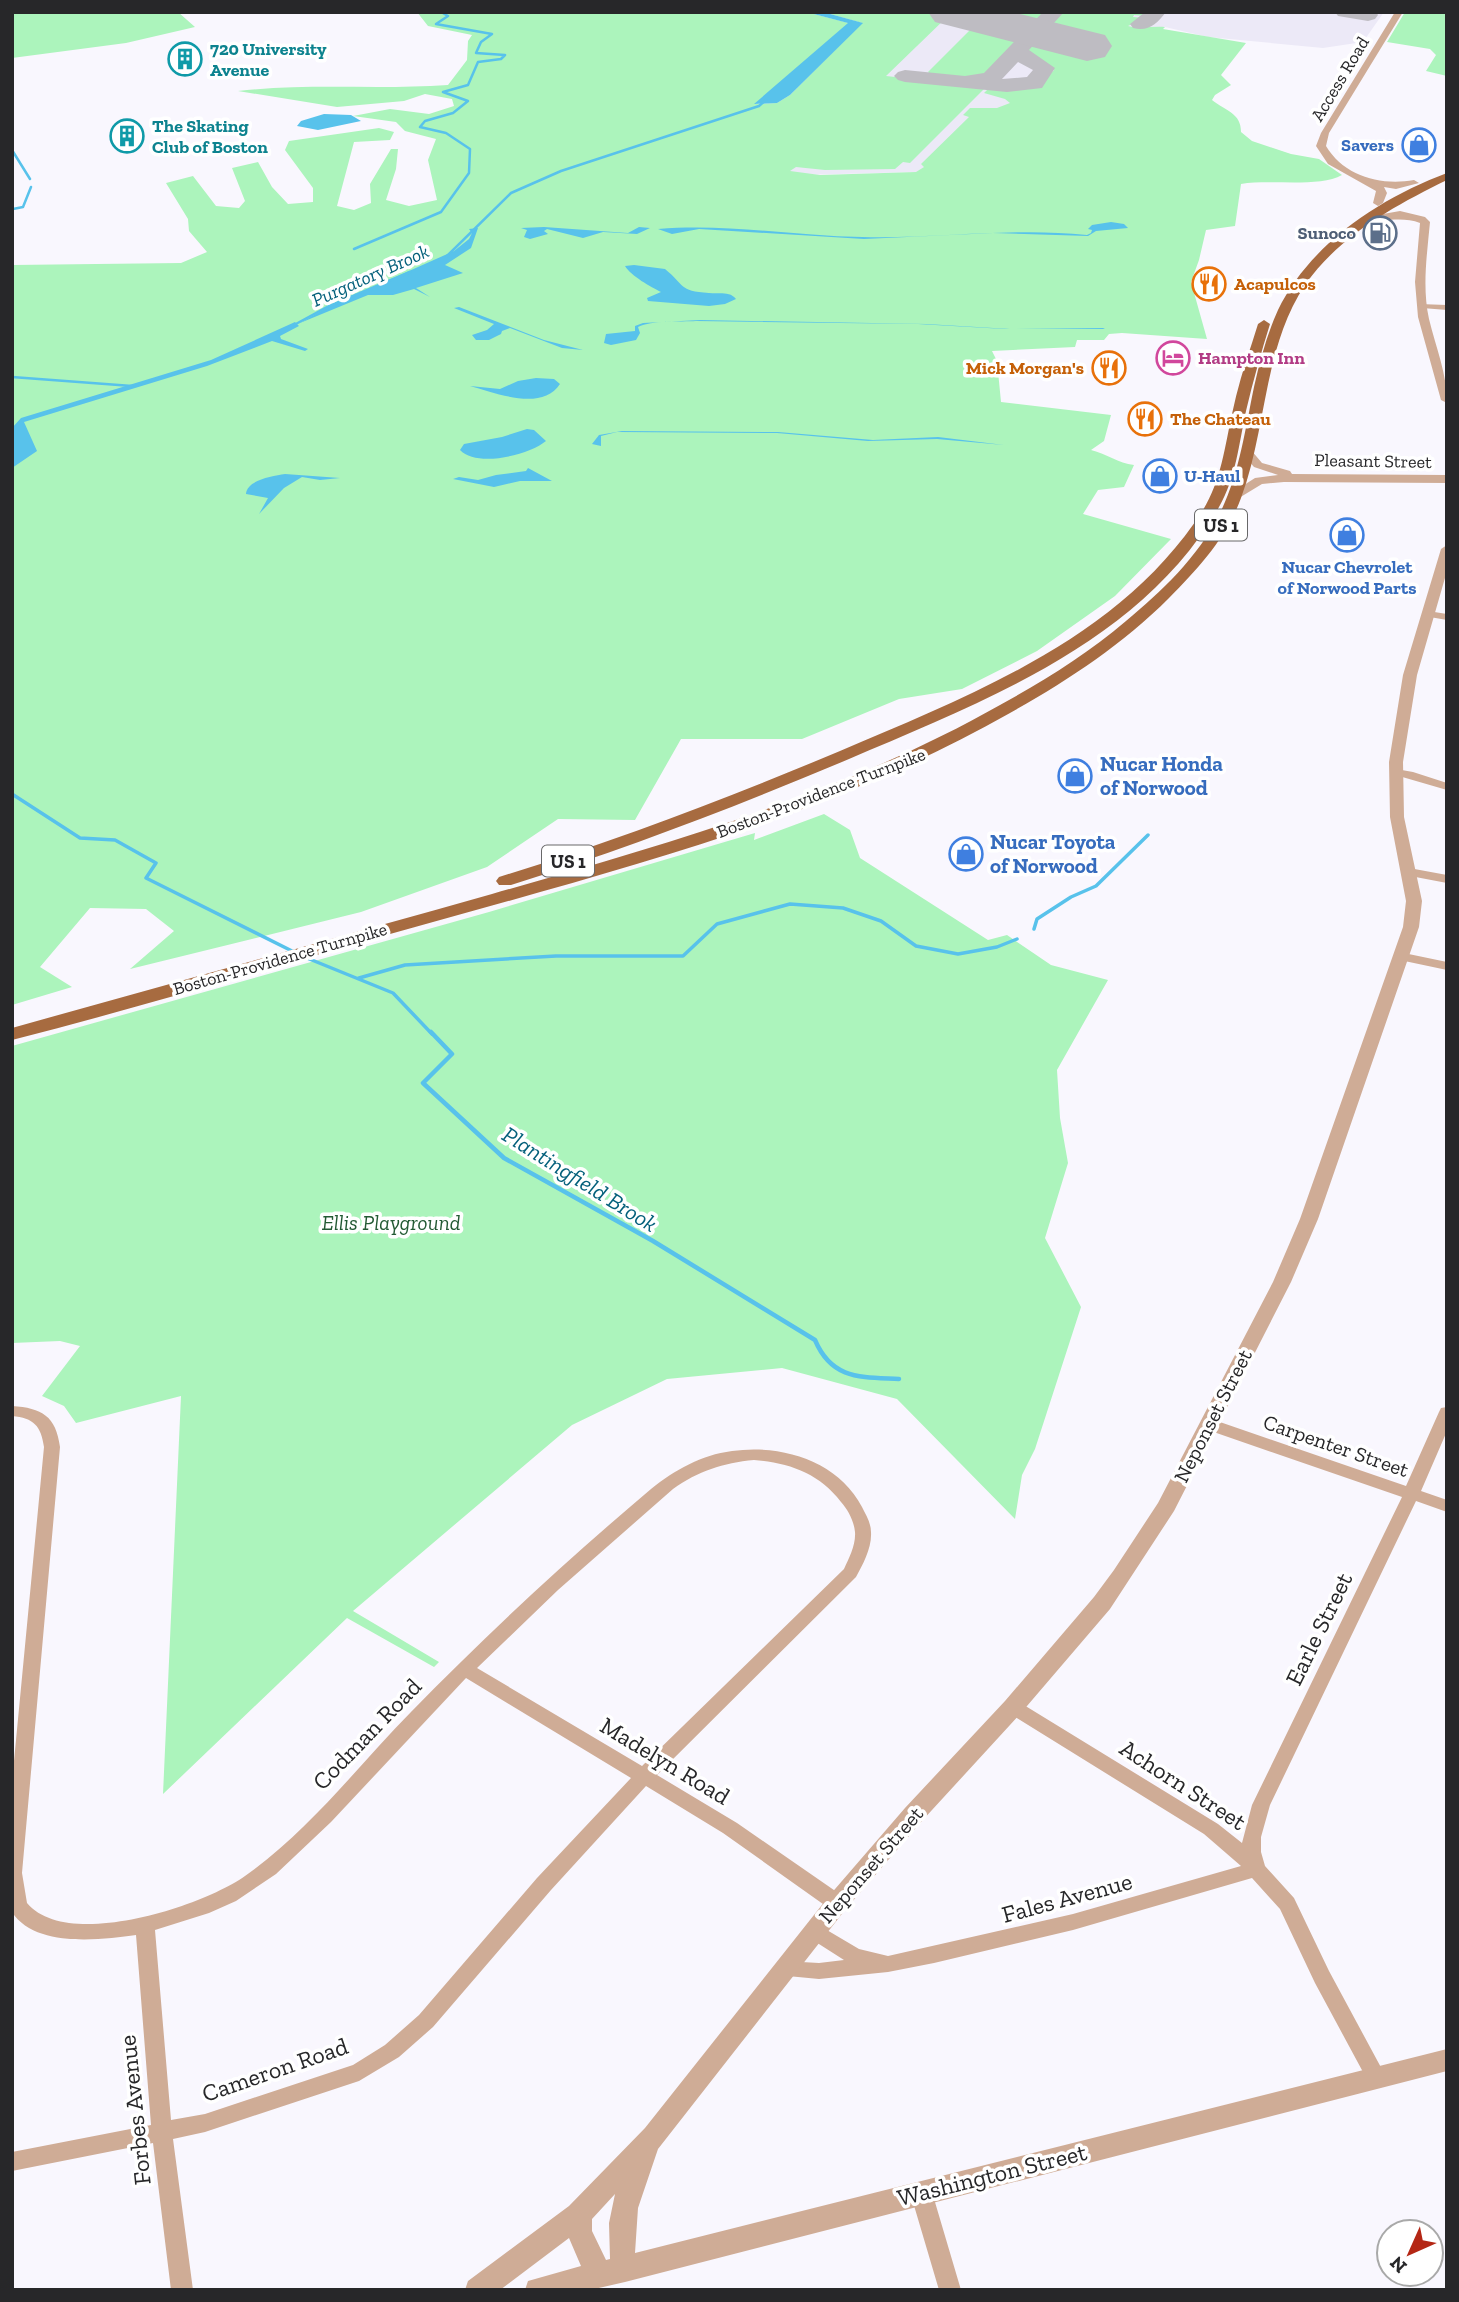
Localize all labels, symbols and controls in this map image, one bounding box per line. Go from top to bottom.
street label: Access Road [1306,32,1374,125]
place label: 720 University Avenue [210,38,327,81]
building icon: 720 University Avenue [166,40,204,78]
place label: The Skating Club of Boston [152,115,268,158]
building icon: The Skating Club of Boston [108,117,146,155]
shop icon: Savers [1400,126,1438,164]
place label: Savers [1341,134,1394,156]
fuel station icon: Sunoco [1361,214,1399,252]
place label: Sunoco [1297,222,1357,244]
water label: Purgatory Brook [308,239,432,312]
restaurant icon: Acapulcos [1190,265,1228,303]
place label: Acapulcos [1234,273,1316,295]
hotel icon: Hampton Inn [1154,339,1192,377]
place label: Hampton Inn [1198,347,1305,369]
restaurant icon: Mick Morgan's [1090,349,1128,387]
place label: Mick Morgan's [966,357,1084,379]
restaurant icon: The Chateau [1126,400,1164,438]
place label: The Chateau [1170,408,1271,430]
street label: Pleasant Street [1314,449,1432,473]
shop icon: U-Haul [1141,457,1179,495]
place label: U-Haul [1184,465,1240,487]
road number: US 1 [1195,510,1247,540]
shop icon: Nucar Chevrolet of Norwood Parts [1328,516,1366,554]
place label: Nucar Chevrolet of Norwood Parts [1278,556,1416,599]
street label: Boston-Providence Turnpike [714,743,928,843]
place label: Nucar Honda of Norwood [1100,751,1223,800]
shop icon: Nucar Honda of Norwood [1056,757,1094,795]
place label: Nucar Toyota of Norwood [990,829,1116,878]
shop icon: Nucar Toyota of Norwood [947,835,985,873]
road number: US 1 [542,846,594,876]
street label: Boston-Providence Turnpike [170,918,390,1000]
water label: Plantingfield Brook [497,1120,663,1238]
park label: Ellis Playground [322,1210,461,1235]
street label: Neponset Street [1168,1345,1257,1487]
street label: Carpenter Street [1260,1409,1412,1482]
street label: Earle Street [1279,1568,1358,1690]
street label: Codman Road [306,1672,427,1796]
street label: Madelyn Road [595,1711,735,1811]
street label: Achorn Street [1115,1733,1252,1836]
street label: Neponset Street [813,1801,928,1928]
street label: Fales Avenue [999,1866,1135,1929]
street label: Cameron Road [198,2031,352,2108]
street label: Forbes Avenue [112,2034,157,2186]
street label: Washington Street [894,2137,1090,2212]
north arrow [1375,2218,1445,2288]
text: N [1385,2251,1412,2278]

